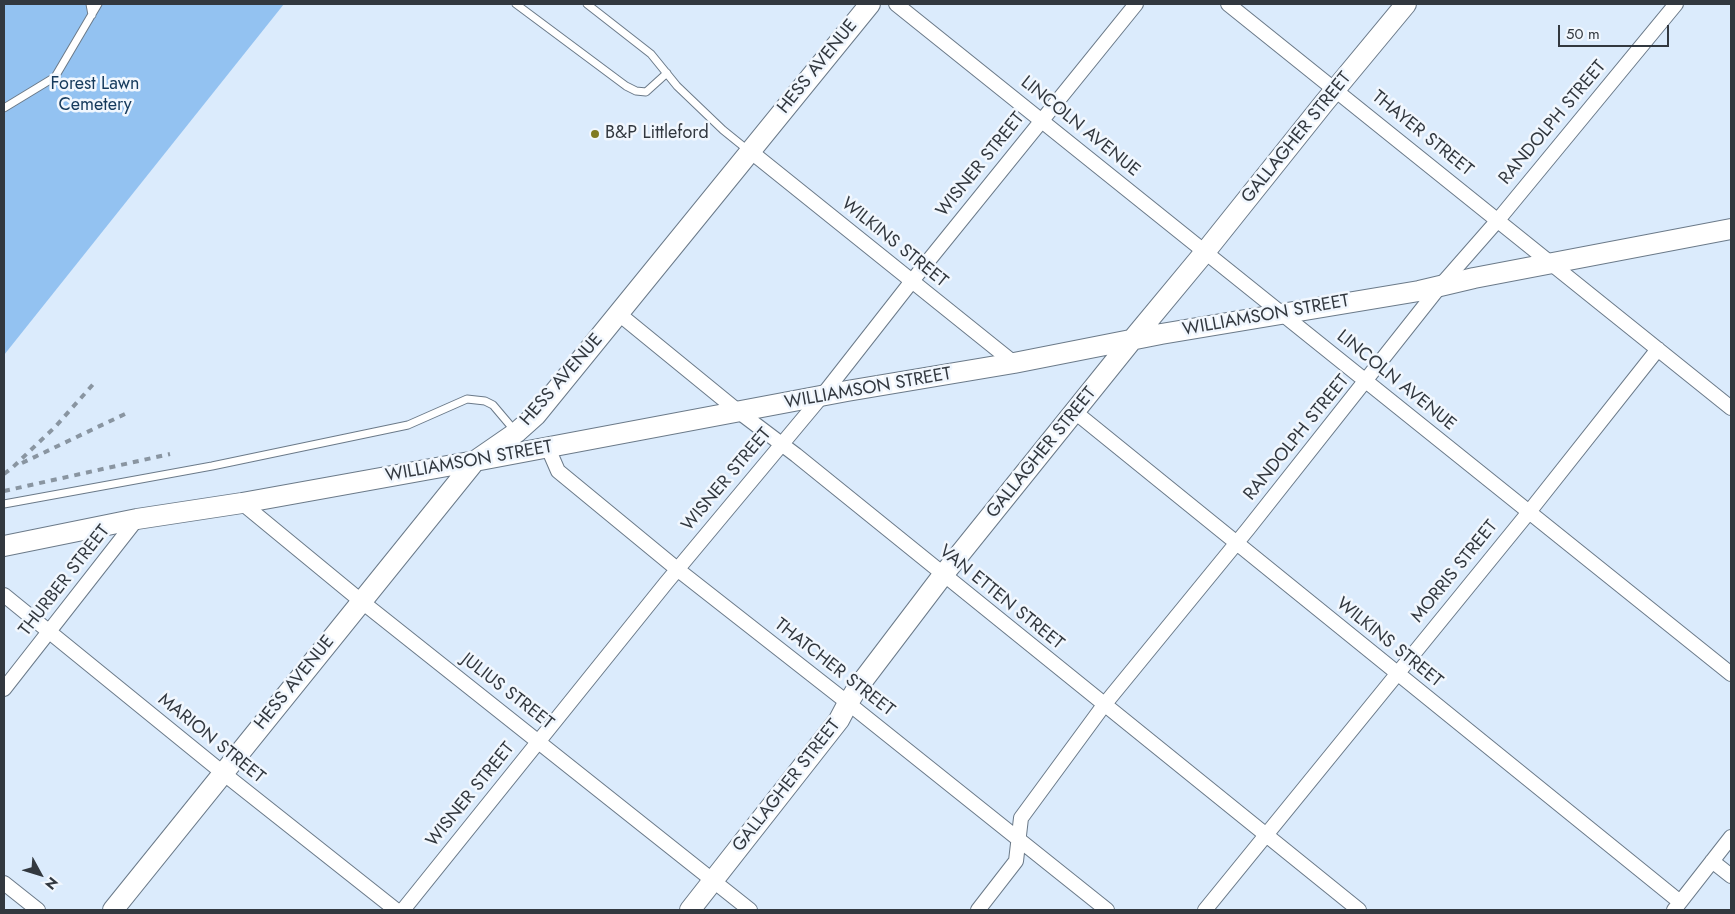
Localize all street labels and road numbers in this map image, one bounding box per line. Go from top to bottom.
street label: HESS AVENUE [773,16,863,118]
street label: RANDOLPH STREET [1495,57,1611,189]
street label: GALLAGHER STREET [1238,68,1356,208]
street label: LINCOLN AVENUE [1016,72,1144,182]
street label: THAYER STREET [1367,87,1477,181]
street label: WISNER STREET [932,109,1030,221]
street label: WILKINS STREET [836,194,952,292]
street label: WILLIAMSON STREET [1181,291,1351,341]
street label: LINCOLN AVENUE [1332,326,1460,436]
street label: HESS AVENUE [516,330,608,430]
street label: WILLIAMSON STREET [783,364,953,414]
street label: RANDOLPH STREET [1240,371,1354,505]
street label: GALLAGHER STREET [983,383,1101,523]
street label: WISNER STREET [678,424,776,536]
street label: WILLIAMSON STREET [384,437,554,487]
street label: MORRIS STREET [1407,517,1503,627]
street label: THURBER STREET [15,521,115,641]
street label: VAN ETTEN STREET [934,541,1068,655]
street label: WILKINS STREET [1331,594,1447,692]
street label: THATCHER STREET [770,614,898,722]
street label: HESS AVENUE [250,632,340,734]
street label: JULIUS STREET [457,649,557,735]
street label: MARION STREET [153,689,269,789]
street label: GALLAGHER STREET [729,716,845,856]
street label: WISNER STREET [422,739,520,851]

